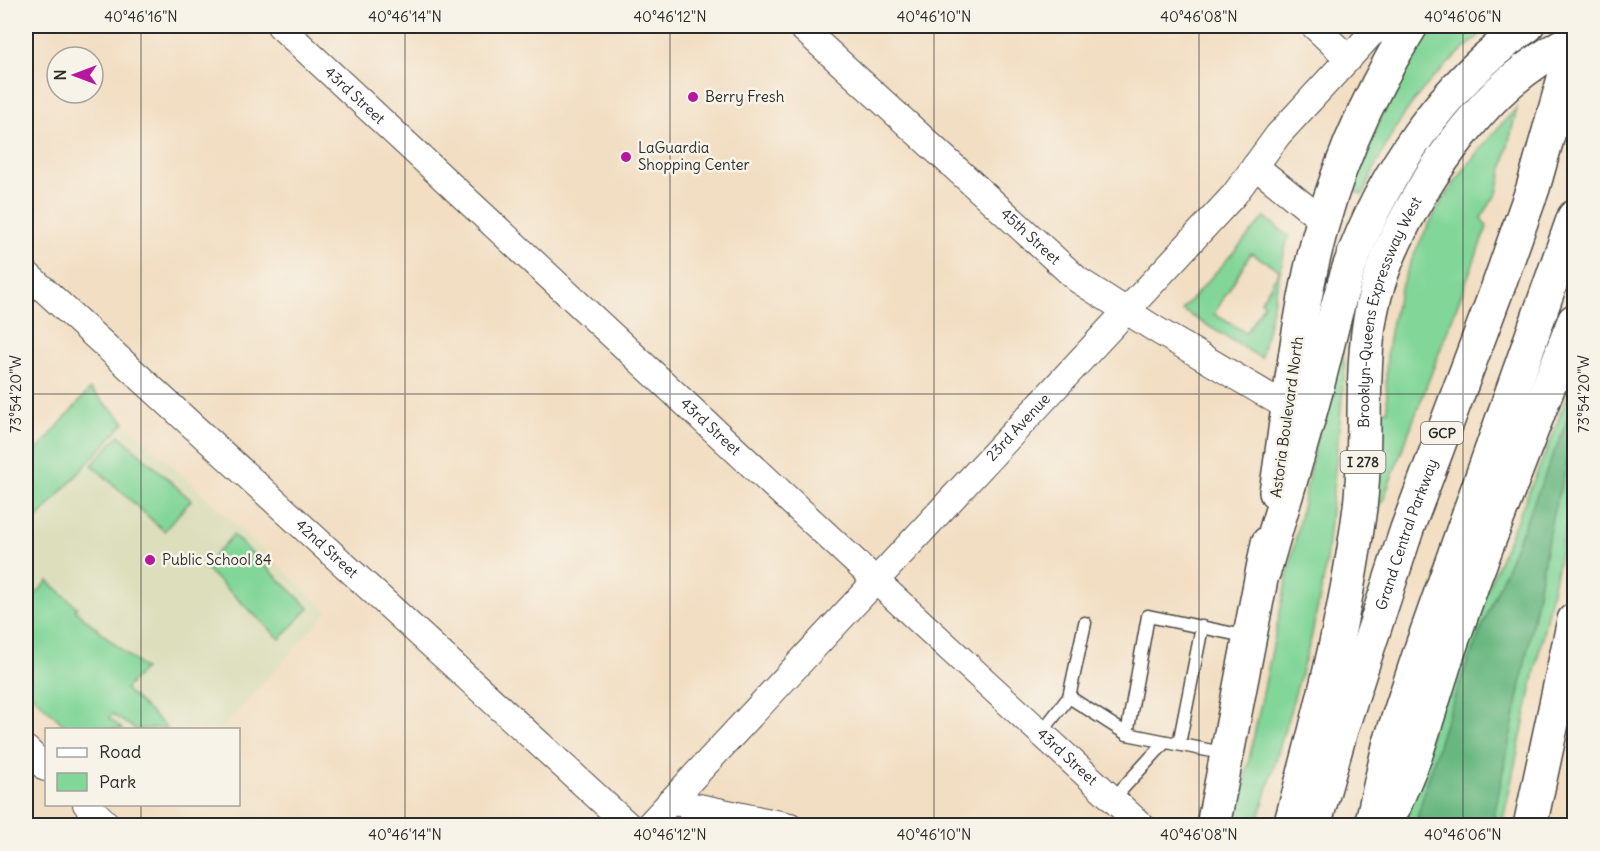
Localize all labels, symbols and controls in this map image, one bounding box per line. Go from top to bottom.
text: 40°46'16"N [104,7,178,26]
text: 40°46'14"N [368,7,442,26]
text: 40°46'12"N [633,7,707,26]
text: 40°46'10"N [897,7,971,26]
text: 40°46'08"N [1160,7,1238,26]
text: 40°46'06"N [1424,7,1502,26]
north arrow [45,45,105,105]
street label: 43rd Street [321,62,389,128]
text: N [50,69,70,81]
place label: Berry Fresh [705,87,785,106]
marker: Berry Fresh [686,90,700,104]
place label: LaGuardia Shopping Center [638,138,750,174]
marker: LaGuardia Shopping Center [619,150,633,164]
street label: Brooklyn-Queens Expressway West [1354,193,1426,428]
street label: 45th Street [997,204,1065,268]
street label: Astoria Boulevard North [1266,335,1307,499]
text: 73°54'20"W [6,355,25,433]
text: 73°54'20"W [1574,355,1593,433]
street label: 23rd Avenue [982,389,1054,465]
street label: 43rd Street [677,394,745,459]
road number: GCP [1421,422,1463,444]
road number: I 278 [1340,451,1386,473]
street label: Grand Central Parkway [1371,456,1442,612]
street label: 42nd Street [292,515,362,582]
place label: Public School 84 [162,550,272,569]
marker: Public School 84 [143,553,157,567]
street label: 43rd Street [1033,724,1102,789]
legend [45,728,240,806]
text: Road [99,740,142,763]
text: Park [99,770,136,793]
text: 40°46'14"N [368,825,442,844]
text: 40°46'12"N [633,825,707,844]
text: 40°46'10"N [897,825,971,844]
text: 40°46'08"N [1160,825,1238,844]
text: 40°46'06"N [1424,825,1502,844]

